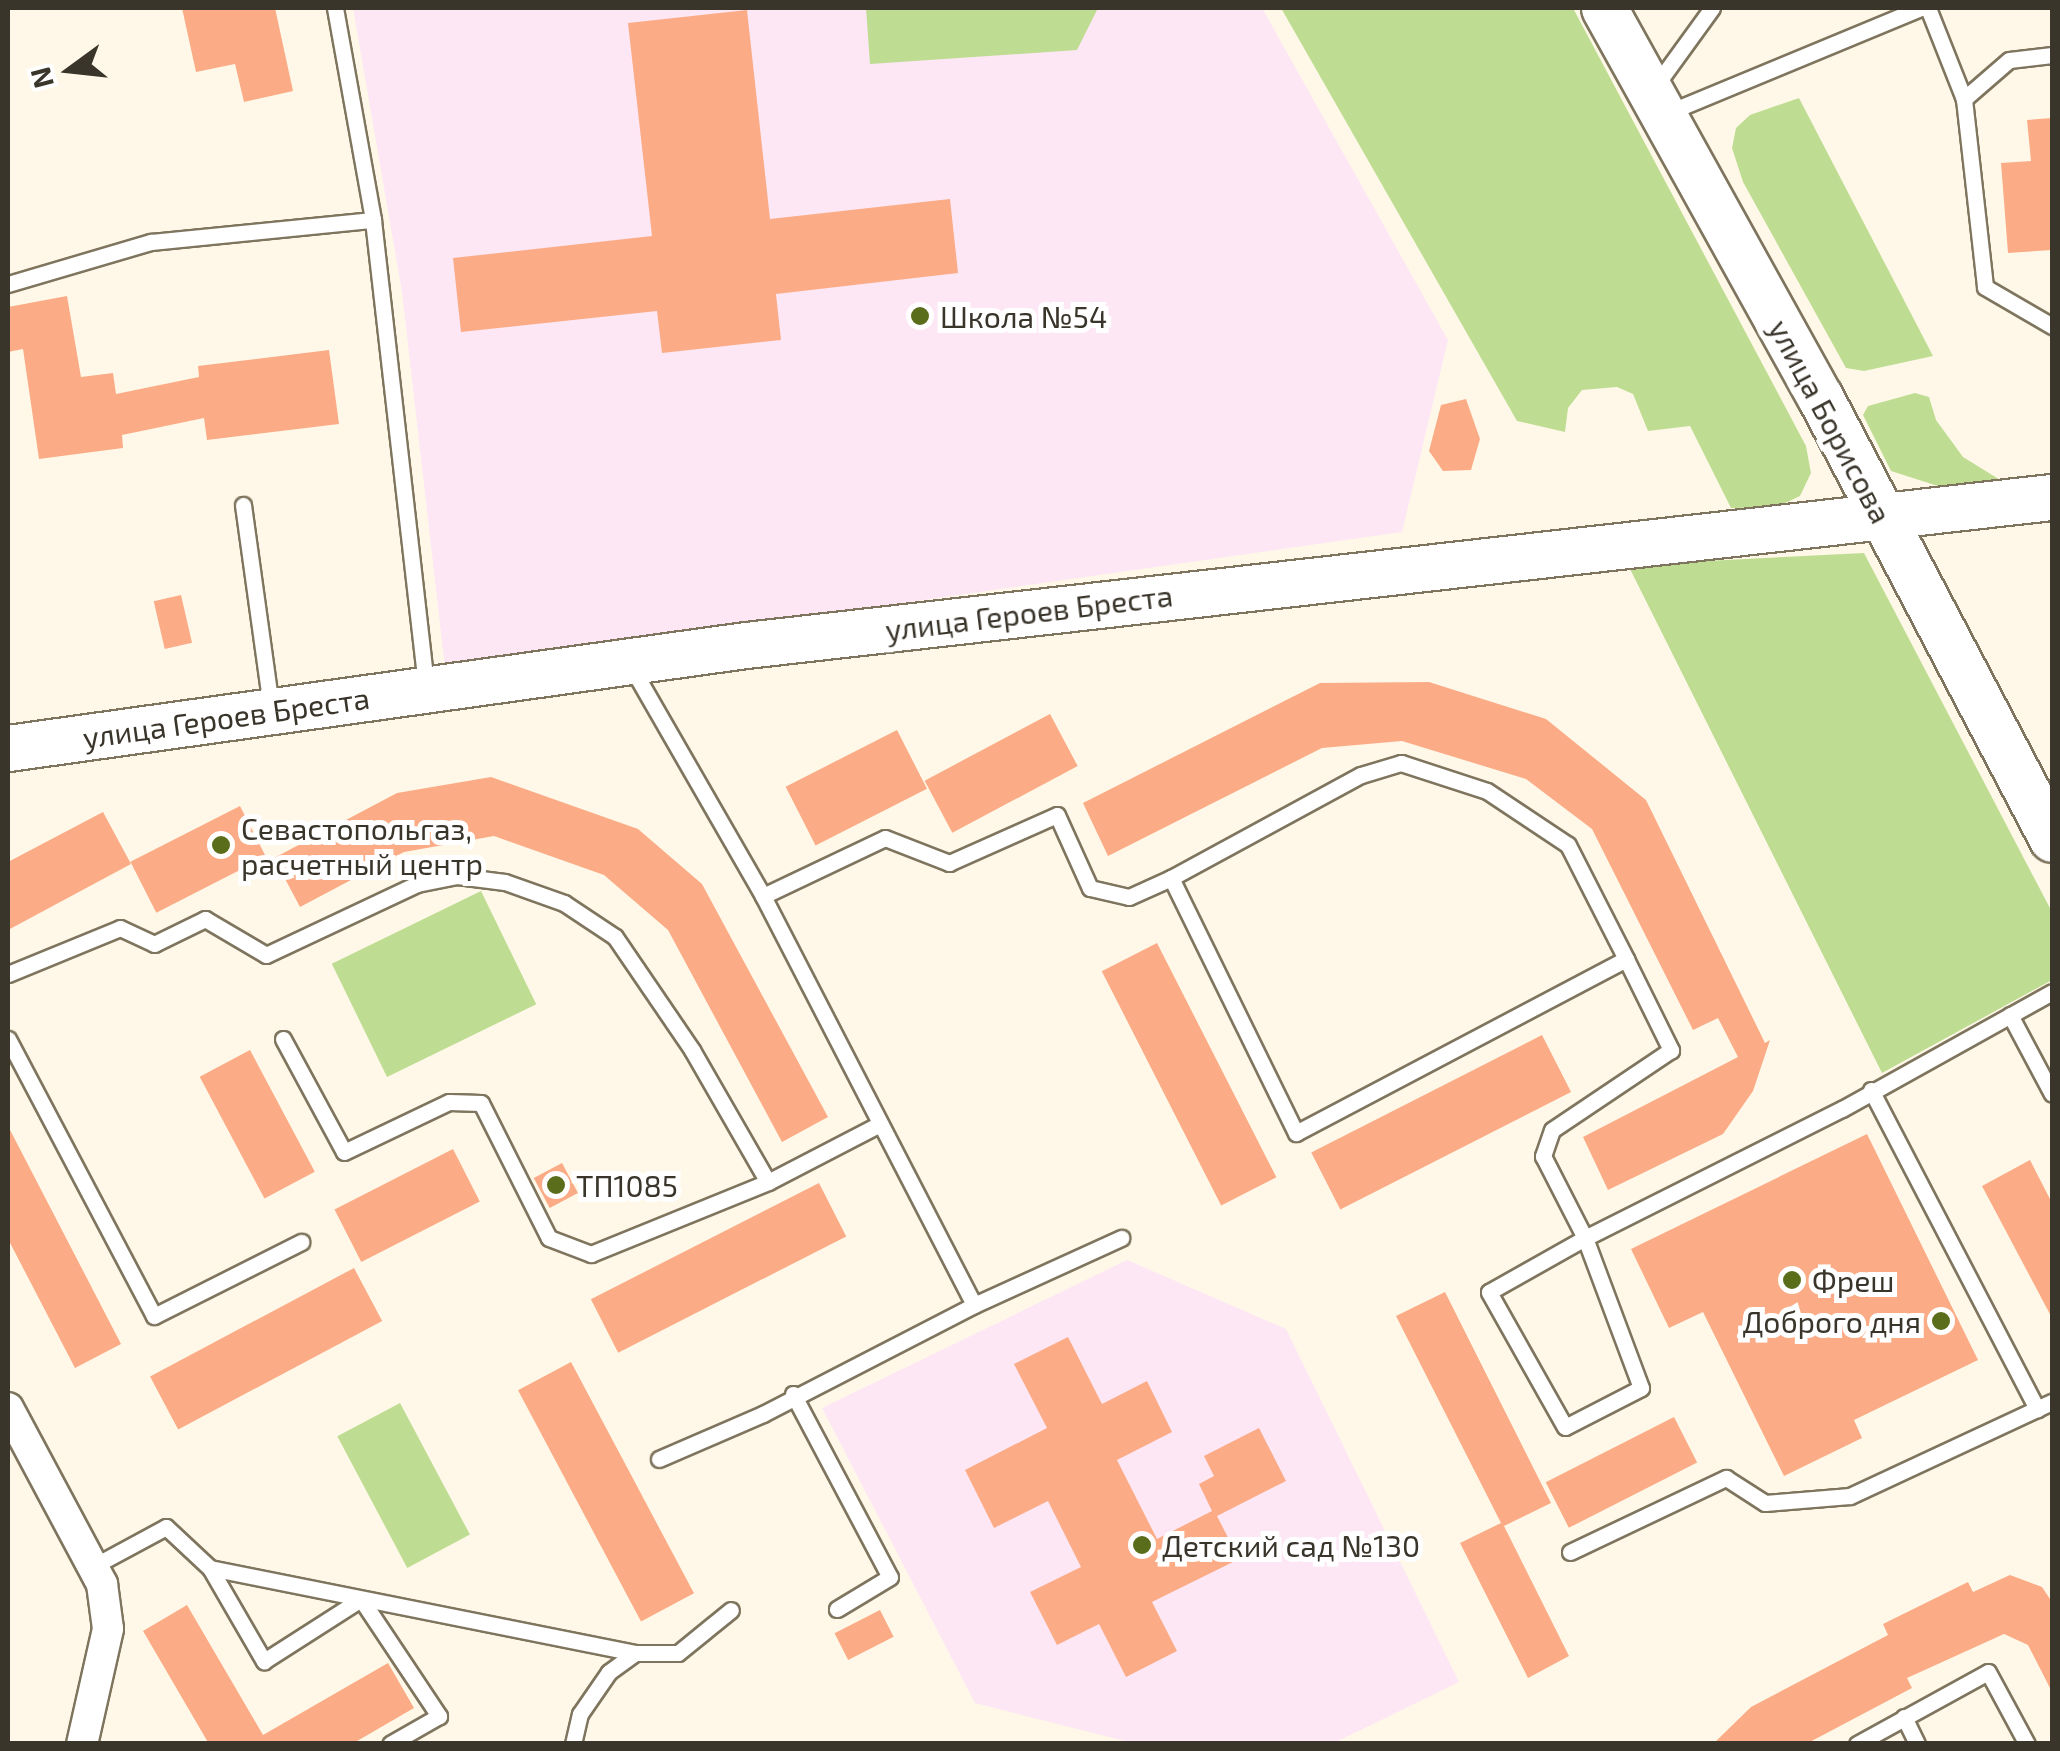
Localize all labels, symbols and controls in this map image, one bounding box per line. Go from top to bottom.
north arrow [20,20,120,120]
text: N [22,64,60,92]
place label: Школа №54 [940,298,1107,334]
marker: Школа №54 [909,305,931,327]
street label: улица Борисова [1762,313,1900,529]
street label: улица Героев Бреста [883,577,1175,647]
street label: улица Героев Бреста [80,679,372,755]
place label: Севастопольгаз, расчетный центр [241,810,483,880]
marker: Севастопольгаз, расчетный центр [210,834,232,856]
place label: ТП1085 [576,1167,678,1203]
marker: ТП1085 [545,1174,567,1196]
place label: Фреш [1812,1262,1895,1298]
marker: Фреш [1781,1269,1803,1291]
place label: Доброго дня [1742,1303,1921,1339]
marker: Доброго дня [1930,1310,1952,1332]
place label: Детский сад №130 [1162,1527,1420,1563]
marker: Детский сад №130 [1131,1534,1153,1556]

